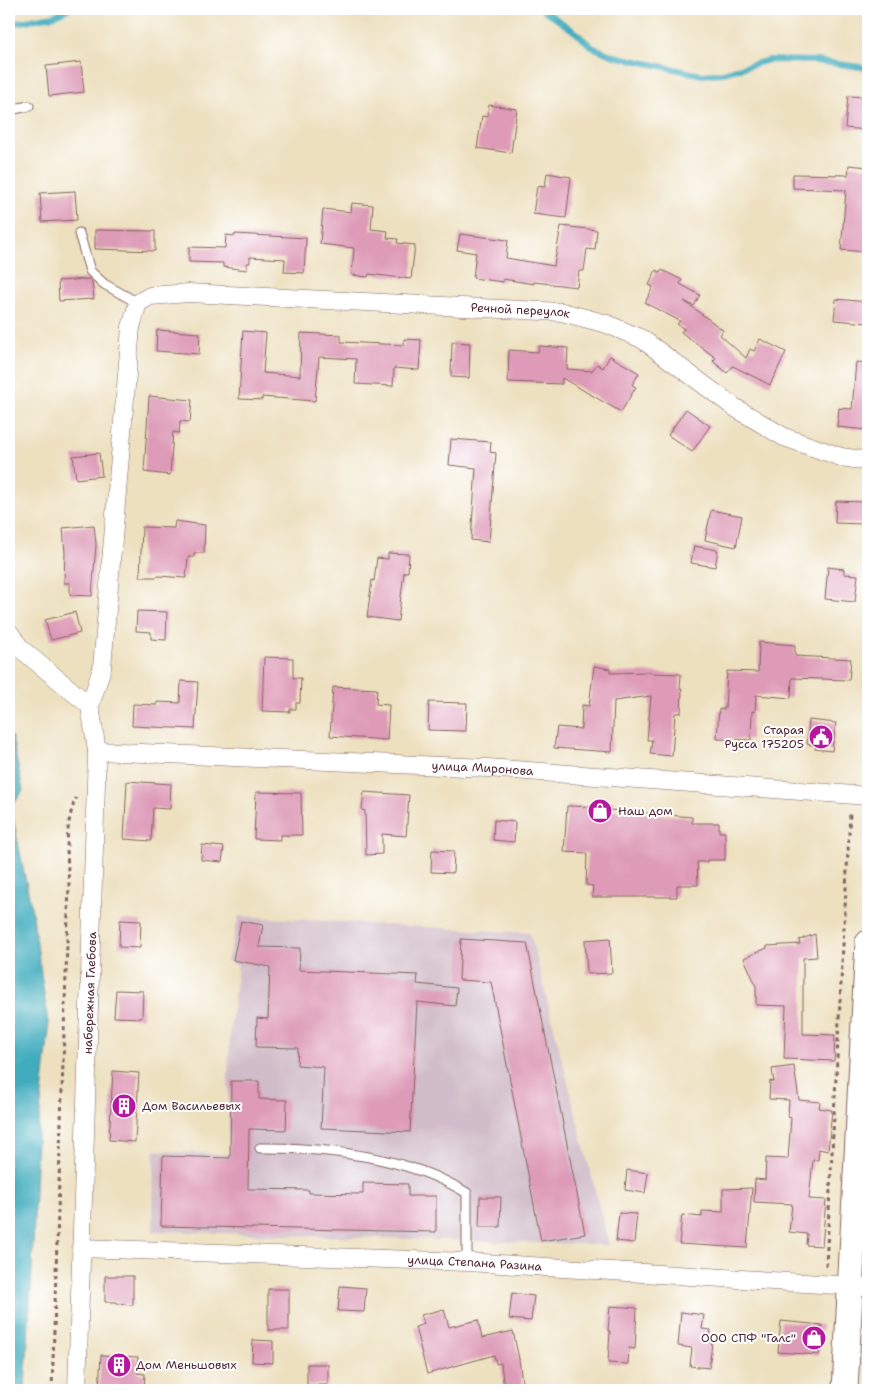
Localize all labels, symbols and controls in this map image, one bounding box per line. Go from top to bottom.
street label: Речной переулок [470,299,573,322]
place label: Старая Русса 175205 [725,722,804,752]
public building icon: Старая Русса 175205 [808,724,834,750]
street label: улица Миронова [431,758,535,779]
shop icon: Наш дом [587,798,613,824]
place label: Наш дом [618,803,673,819]
street label: набережная Глебова [80,931,100,1055]
building icon: Дом Васильевых [111,1093,137,1119]
place label: Дом Васильевых [142,1098,241,1114]
street label: улица Степана Разина [407,1252,543,1275]
shop icon: ООО СПФ "Галс" [801,1325,827,1351]
place label: ООО СПФ "Галс" [701,1330,796,1346]
building icon: Дом Меньшовых [106,1352,132,1378]
place label: Дом Меньшовых [136,1357,237,1373]

